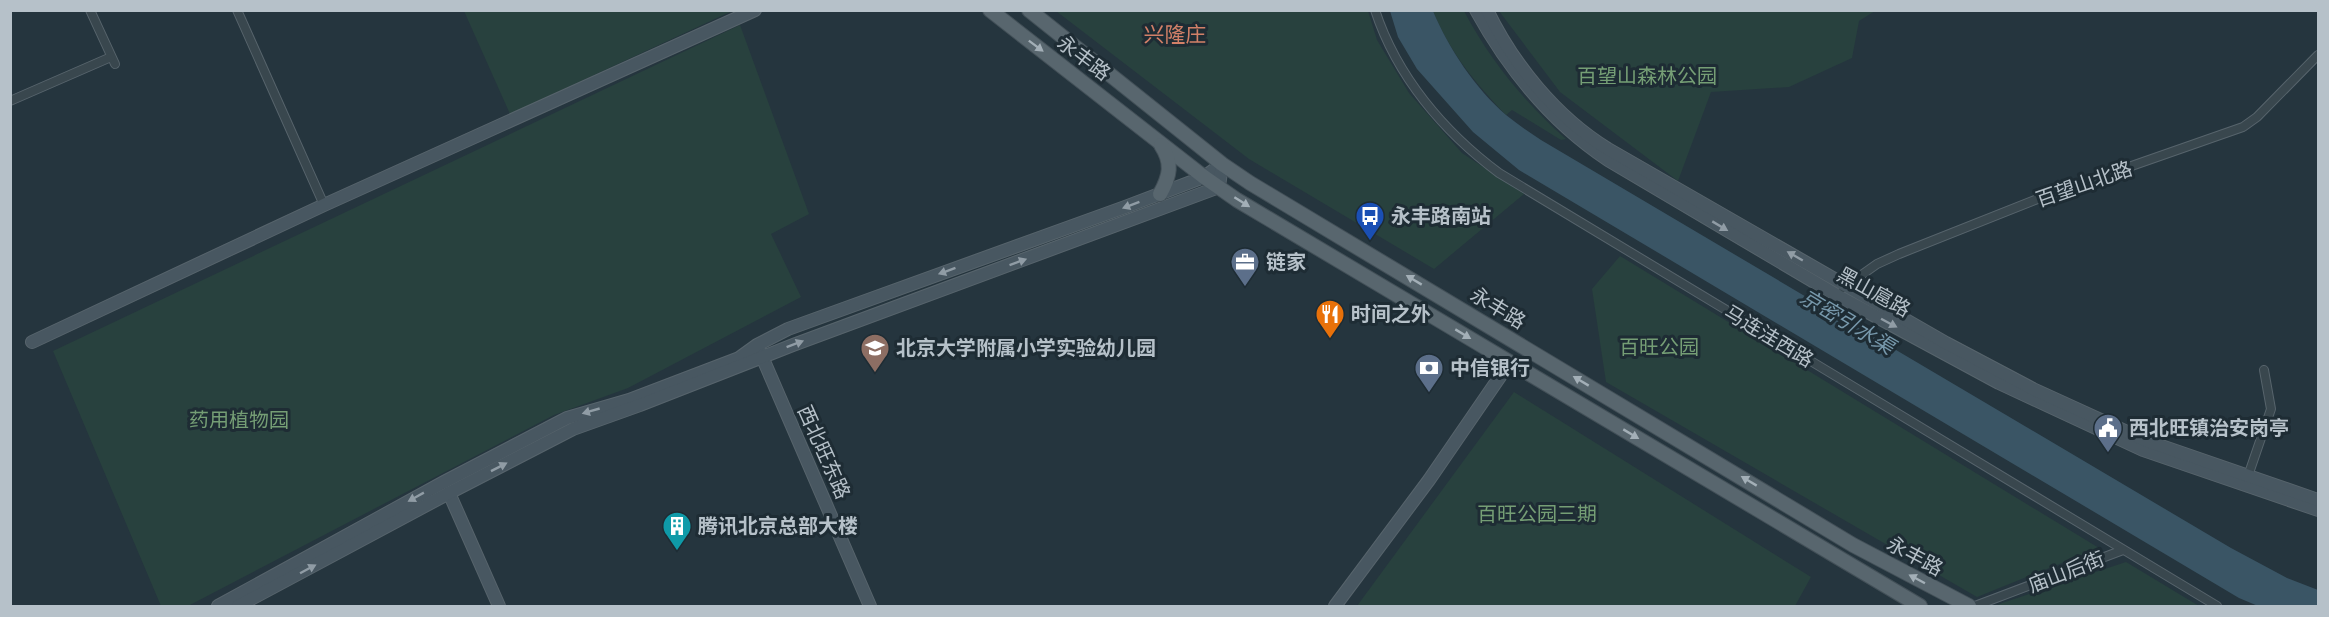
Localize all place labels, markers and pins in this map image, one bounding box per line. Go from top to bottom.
bus stop icon: 永丰路南站 [1354,200,1386,242]
place label: 永丰路南站 [1391,204,1491,228]
office icon: 链家 [1229,246,1261,288]
place label: 链家 [1266,250,1306,274]
restaurant icon: 时间之外 [1314,298,1346,340]
place label: 时间之外 [1351,302,1431,326]
school or university icon: 北京大学附属小学实验幼儿园 [859,332,891,374]
place label: 北京大学附属小学实验幼儿园 [896,336,1156,360]
bank icon: 中信银行 [1413,352,1445,394]
place label: 中信银行 [1450,356,1530,380]
public building icon: 西北旺镇治安岗亭 [2092,412,2124,454]
place label: 西北旺镇治安岗亭 [2129,416,2289,440]
building icon: 腾讯北京总部大楼 [661,510,693,552]
place label: 腾讯北京总部大楼 [698,514,858,538]

